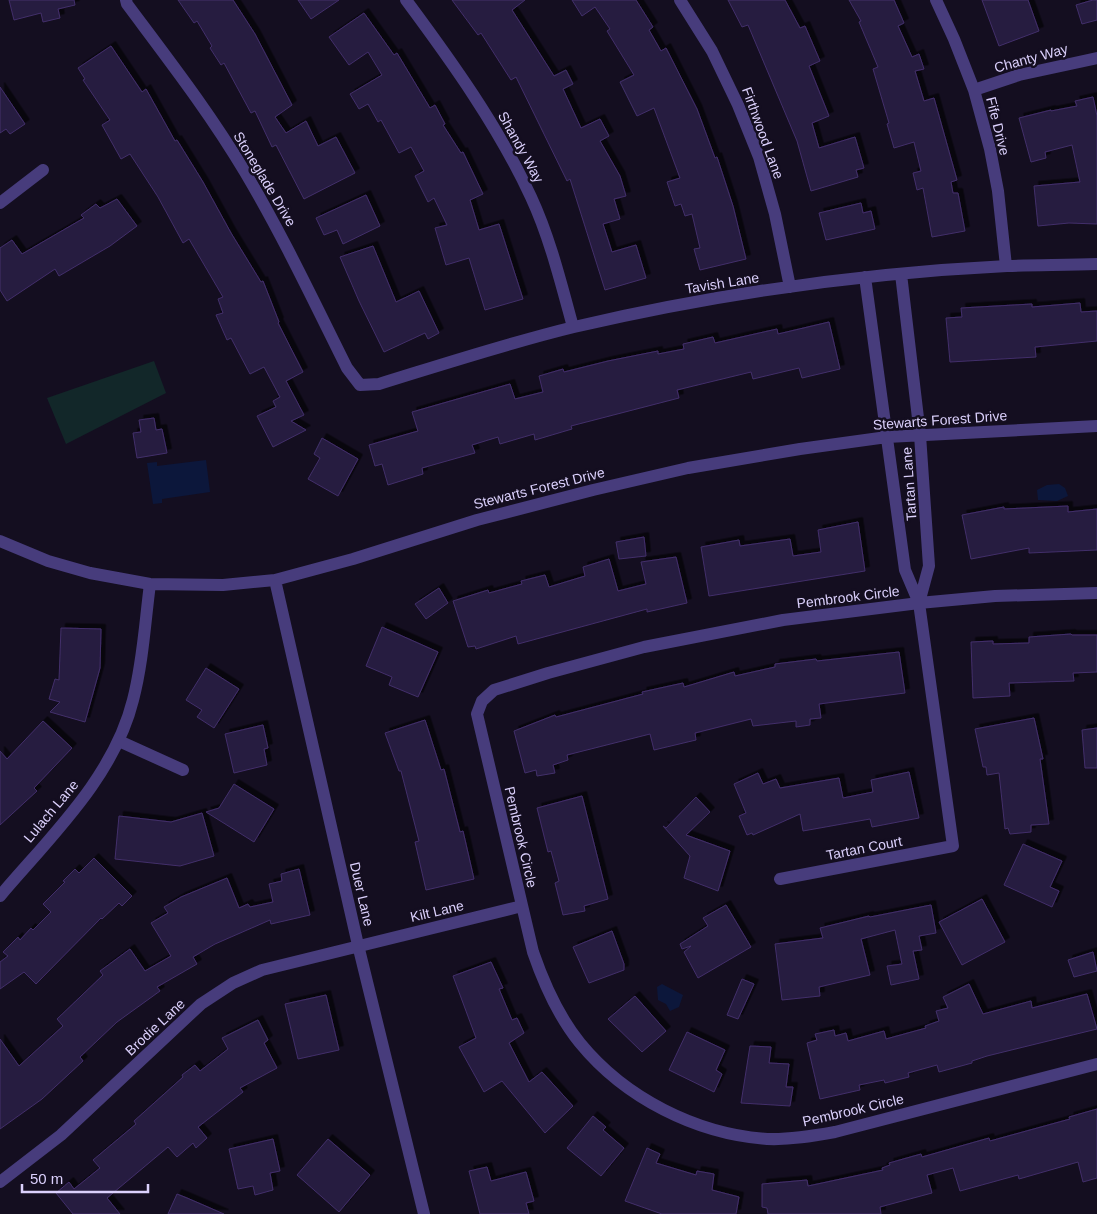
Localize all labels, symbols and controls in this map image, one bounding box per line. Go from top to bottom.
street label: Chanty Way [992,40,1070,76]
street label: Firthwood Lane [739,85,787,181]
street label: Fife Drive [983,95,1013,157]
street label: Shandy Way [495,109,547,185]
street label: Stoneglade Drive [230,129,300,229]
street label: Tavish Lane [684,269,760,297]
street label: Stewarts Forest Drive [872,407,1008,433]
street label: Tartan Lane [898,446,920,521]
street label: Stewarts Forest Drive [472,464,606,512]
street label: Pembrook Circle [796,583,901,611]
street label: Lulach Lane [20,776,82,845]
street label: Pembrook Circle [502,785,540,889]
street label: Tartan Court [825,833,903,863]
street label: Duer Lane [347,860,377,928]
street label: Kilt Lane [409,897,466,925]
street label: Brodie Lane [122,995,188,1059]
street label: Pembrook Circle [801,1091,905,1129]
scale bar [22,1162,149,1194]
text: 50 m [30,1170,63,1187]

